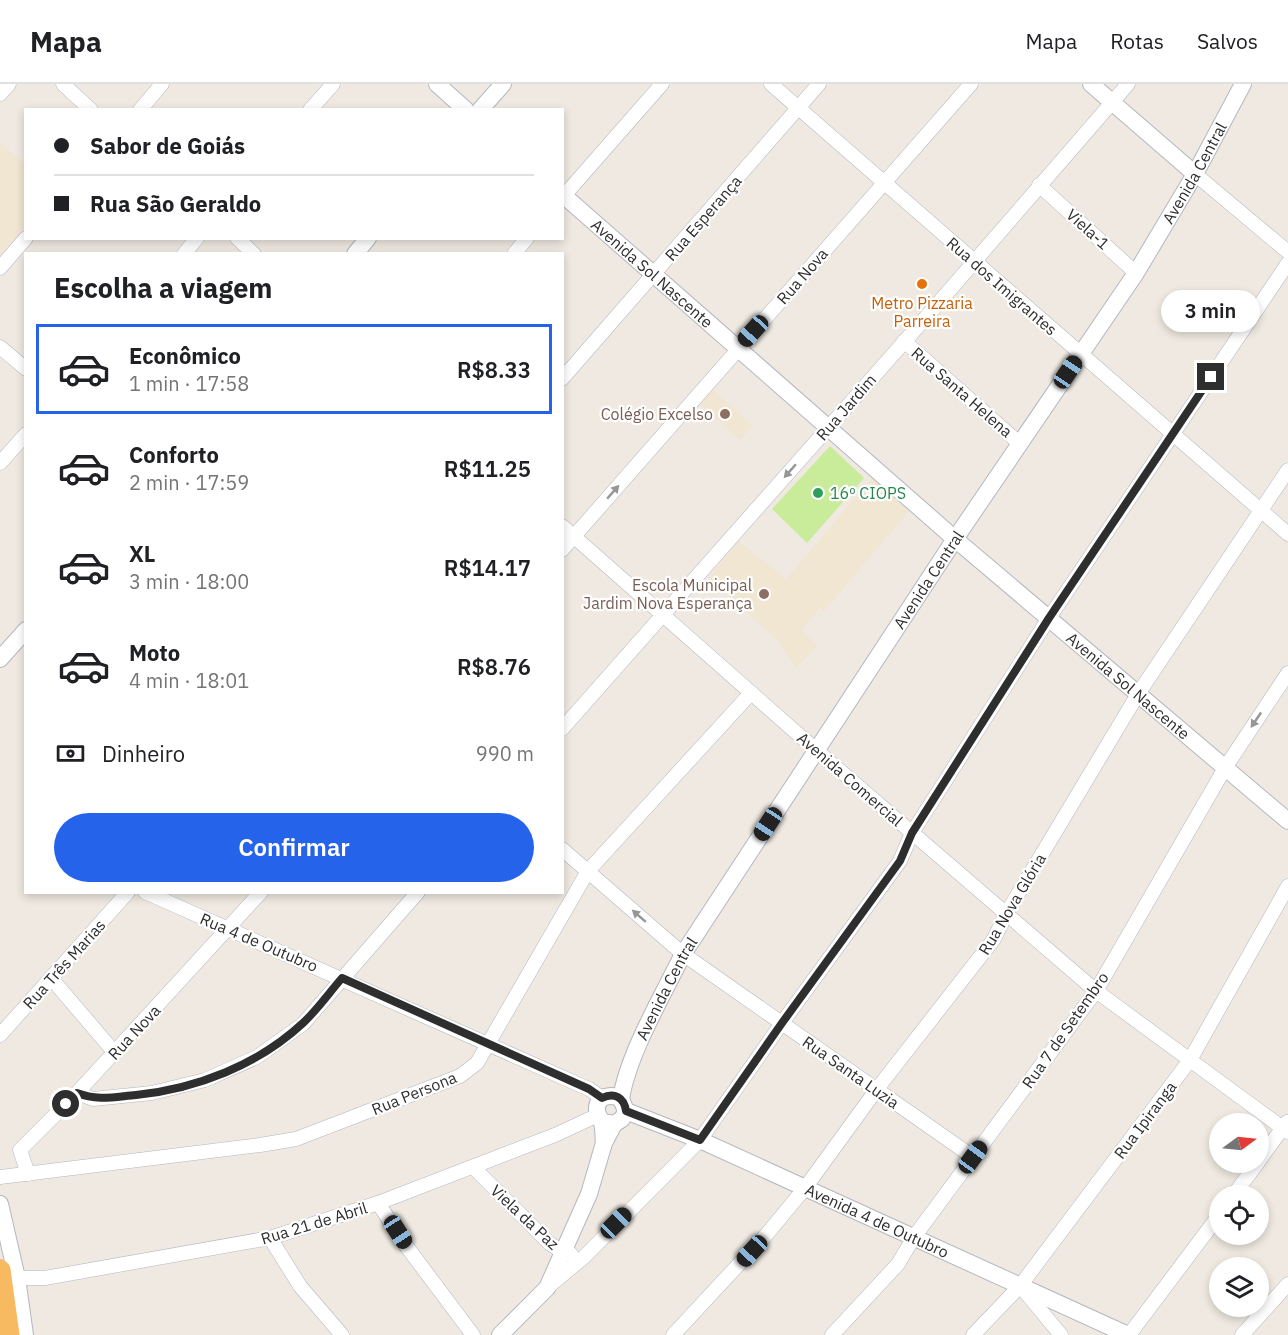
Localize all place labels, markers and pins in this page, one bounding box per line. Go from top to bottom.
marker: Metro Pizzaria Parreira [915,277,929,291]
place label: Metro Pizzaria Parreira [871,293,973,331]
place label: Colégio Excelso [601,404,713,424]
marker: Colégio Excelso [718,407,732,421]
place label: 16º CIOPS [830,483,906,503]
marker: 16º CIOPS [811,486,825,500]
place label: Escola Municipal Jardim Nova Esperança [583,575,752,613]
marker: Escola Municipal Jardim Nova Esperança [757,587,771,601]

